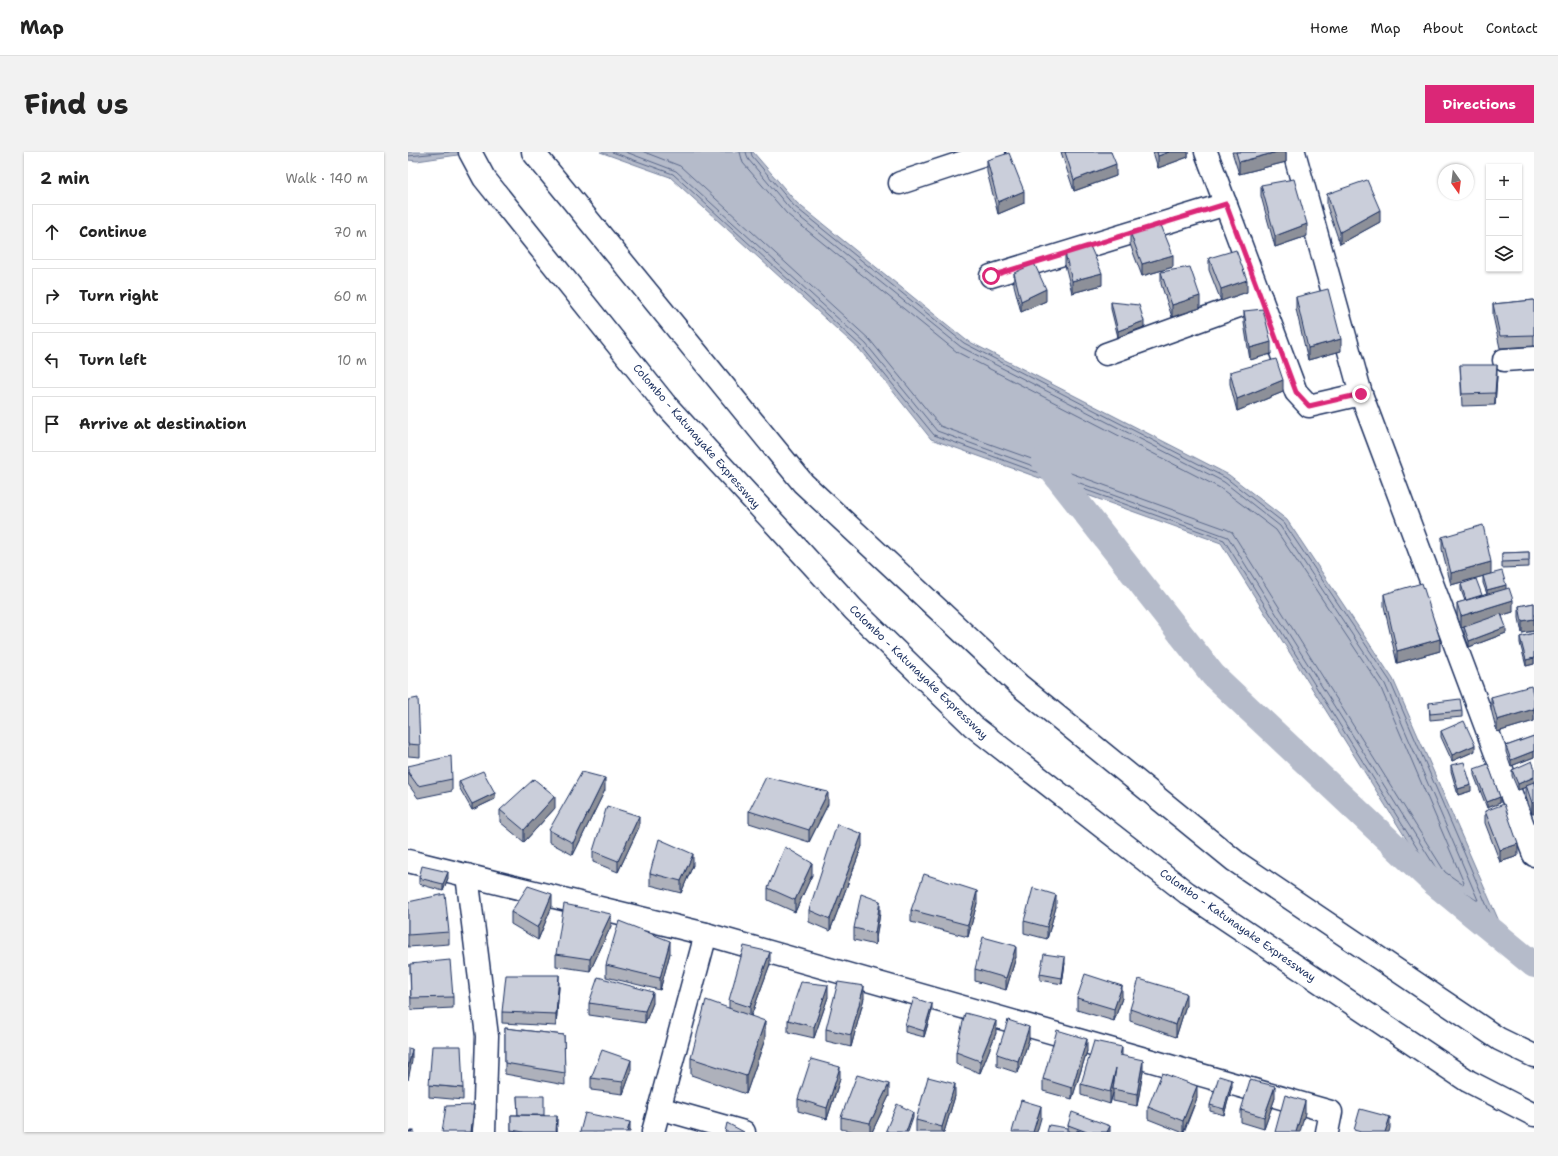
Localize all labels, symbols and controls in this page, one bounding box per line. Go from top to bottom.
text: Map [20,15,64,40]
text: Home [1310,19,1349,37]
text: Map [1371,19,1401,37]
text: About [1423,19,1464,37]
text: Contact [1486,19,1538,37]
text: Find us [24,85,129,123]
button: Directions [1425,85,1534,123]
north arrow [1438,164,1474,200]
map controls [1486,164,1522,272]
button: + [1486,164,1522,200]
text: 2 min [40,167,90,189]
text: Walk · 140 m [285,170,368,187]
button: − [1486,200,1522,236]
icon: ahead [41,221,63,243]
text: Continue [79,222,147,242]
text: 70 m [333,224,367,241]
button: layers [1486,236,1522,272]
route start [982,267,1000,285]
icon: right [41,285,63,307]
text: Turn right [79,286,159,306]
text: 60 m [334,288,367,305]
icon: left [41,349,63,371]
text: Turn left [79,350,147,370]
text: 10 m [337,352,367,369]
street label: Colombo - Katunayake Expressway [630,361,764,512]
route end [1352,385,1370,403]
icon: arrive [41,413,63,435]
text: Arrive at destination [79,414,247,434]
street label: Colombo - Katunayake Expressway [846,602,991,743]
street label: Colombo - Katunayake Expressway [1157,866,1319,985]

